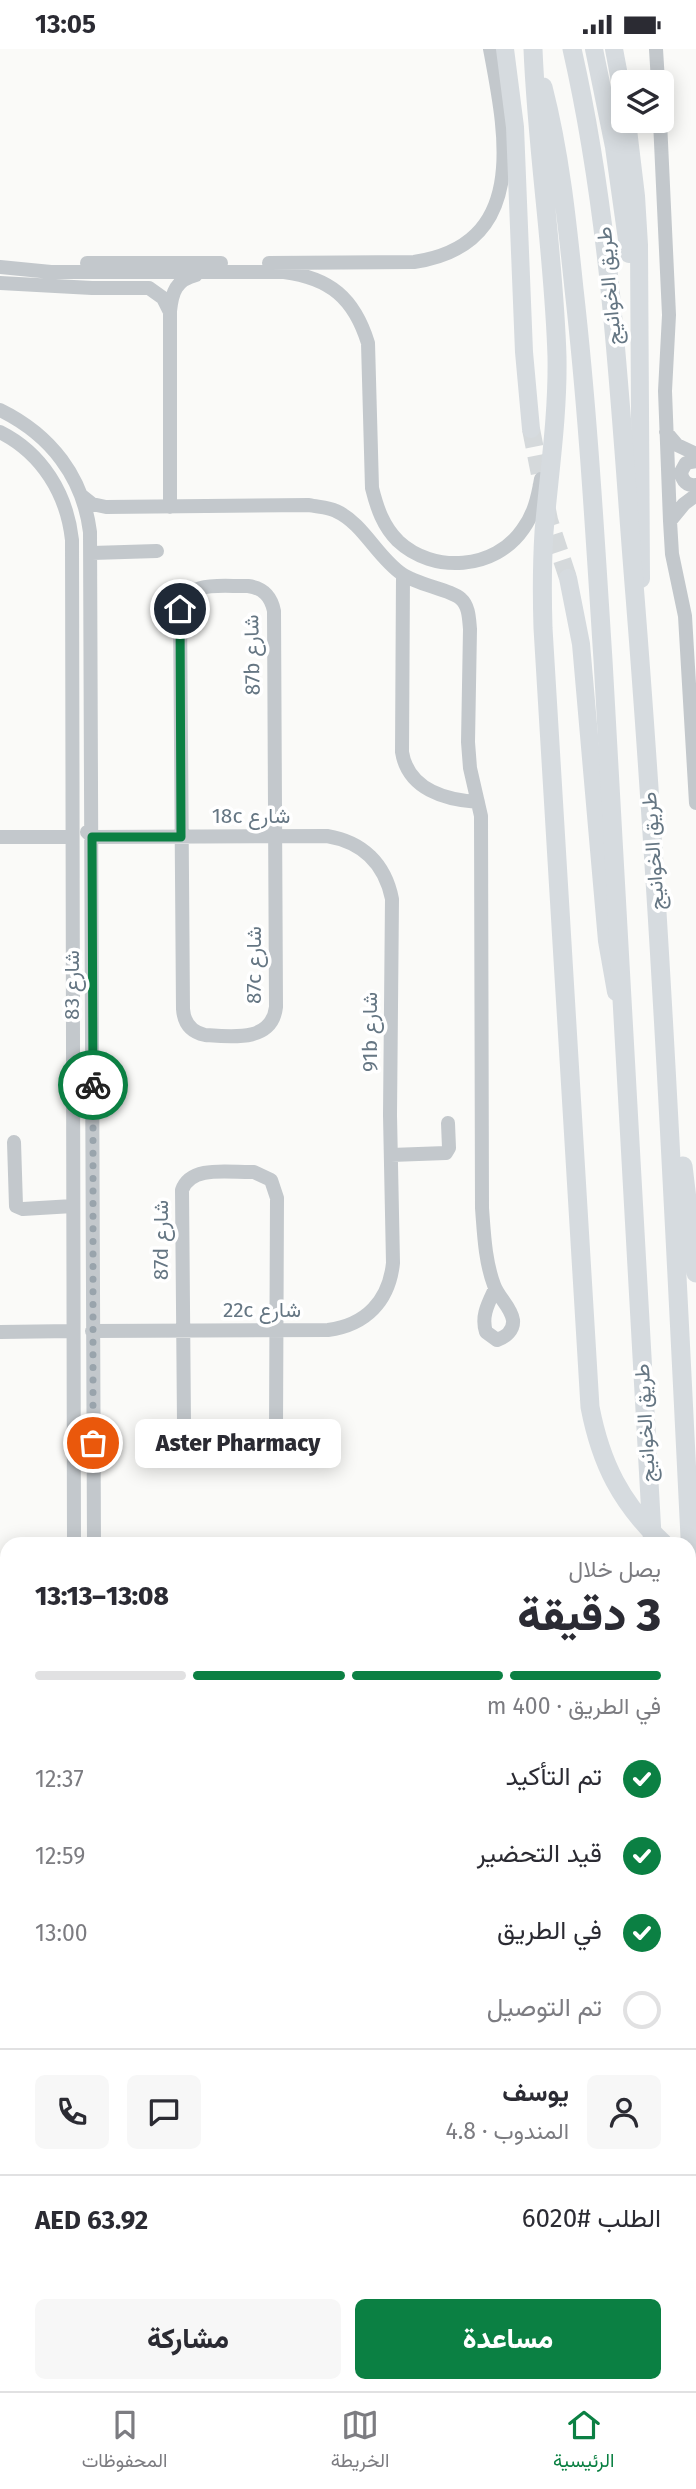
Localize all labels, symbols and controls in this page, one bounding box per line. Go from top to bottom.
text: 13:05 [35,9,96,40]
map controls [611,70,674,133]
button: layers [611,70,674,133]
street label: طريق الخوانيج [591,226,628,346]
pin [150,579,210,639]
icon: home [161,590,199,628]
street label: 87b شارع [238,614,267,696]
street label: طريق الخوانيج [636,791,671,911]
street label: 18c شارع [212,803,290,830]
street label: 87c شارع [241,926,268,1004]
street label: شارع 83 [59,950,86,1020]
street label: 91b شارع [357,992,384,1072]
courier [58,1050,128,1120]
icon: bike [74,1066,112,1104]
street label: 87d شارع [148,1200,175,1280]
street label: 22c شارع [223,1297,301,1324]
street label: طريق الخوانيج [629,1363,662,1483]
pin [63,1413,123,1473]
callout: Aster Pharmacy [135,1419,342,1467]
icon: bag [74,1424,112,1462]
text: Aster Pharmacy [156,1429,320,1457]
text: يصل خلال [569,1555,661,1583]
text: 13:08–13:13 [35,1581,169,1612]
text: 3 دقيقة [517,1587,661,1642]
text: في الطريق · 400 m [487,1692,661,1720]
icon: check [623,1760,661,1798]
text: تم التأكيد [506,1761,602,1792]
text: 12:37 [35,1765,84,1793]
icon: check [623,1837,661,1875]
text: قيد التحضير [477,1838,602,1869]
text: 12:59 [35,1842,85,1870]
icon: check [623,1914,661,1952]
text: في الطريق [497,1915,602,1946]
text: 13:00 [35,1919,88,1947]
text: تم التوصيل [487,1992,602,2023]
button: phone [35,2075,109,2149]
button: chat [127,2075,201,2149]
button: person [587,2075,661,2149]
text: يوسف [502,2077,569,2108]
text: المندوب · 4.8 [445,2117,569,2145]
text: الطلب #6020 [522,2203,661,2234]
text: AED 63.92 [35,2205,148,2236]
button: مشاركة [35,2299,341,2379]
button: مساعدة [355,2299,661,2379]
tab: المحفوظات [82,2406,167,2477]
tab: الخريطة [331,2406,389,2477]
tab: الرئيسية [553,2406,614,2477]

